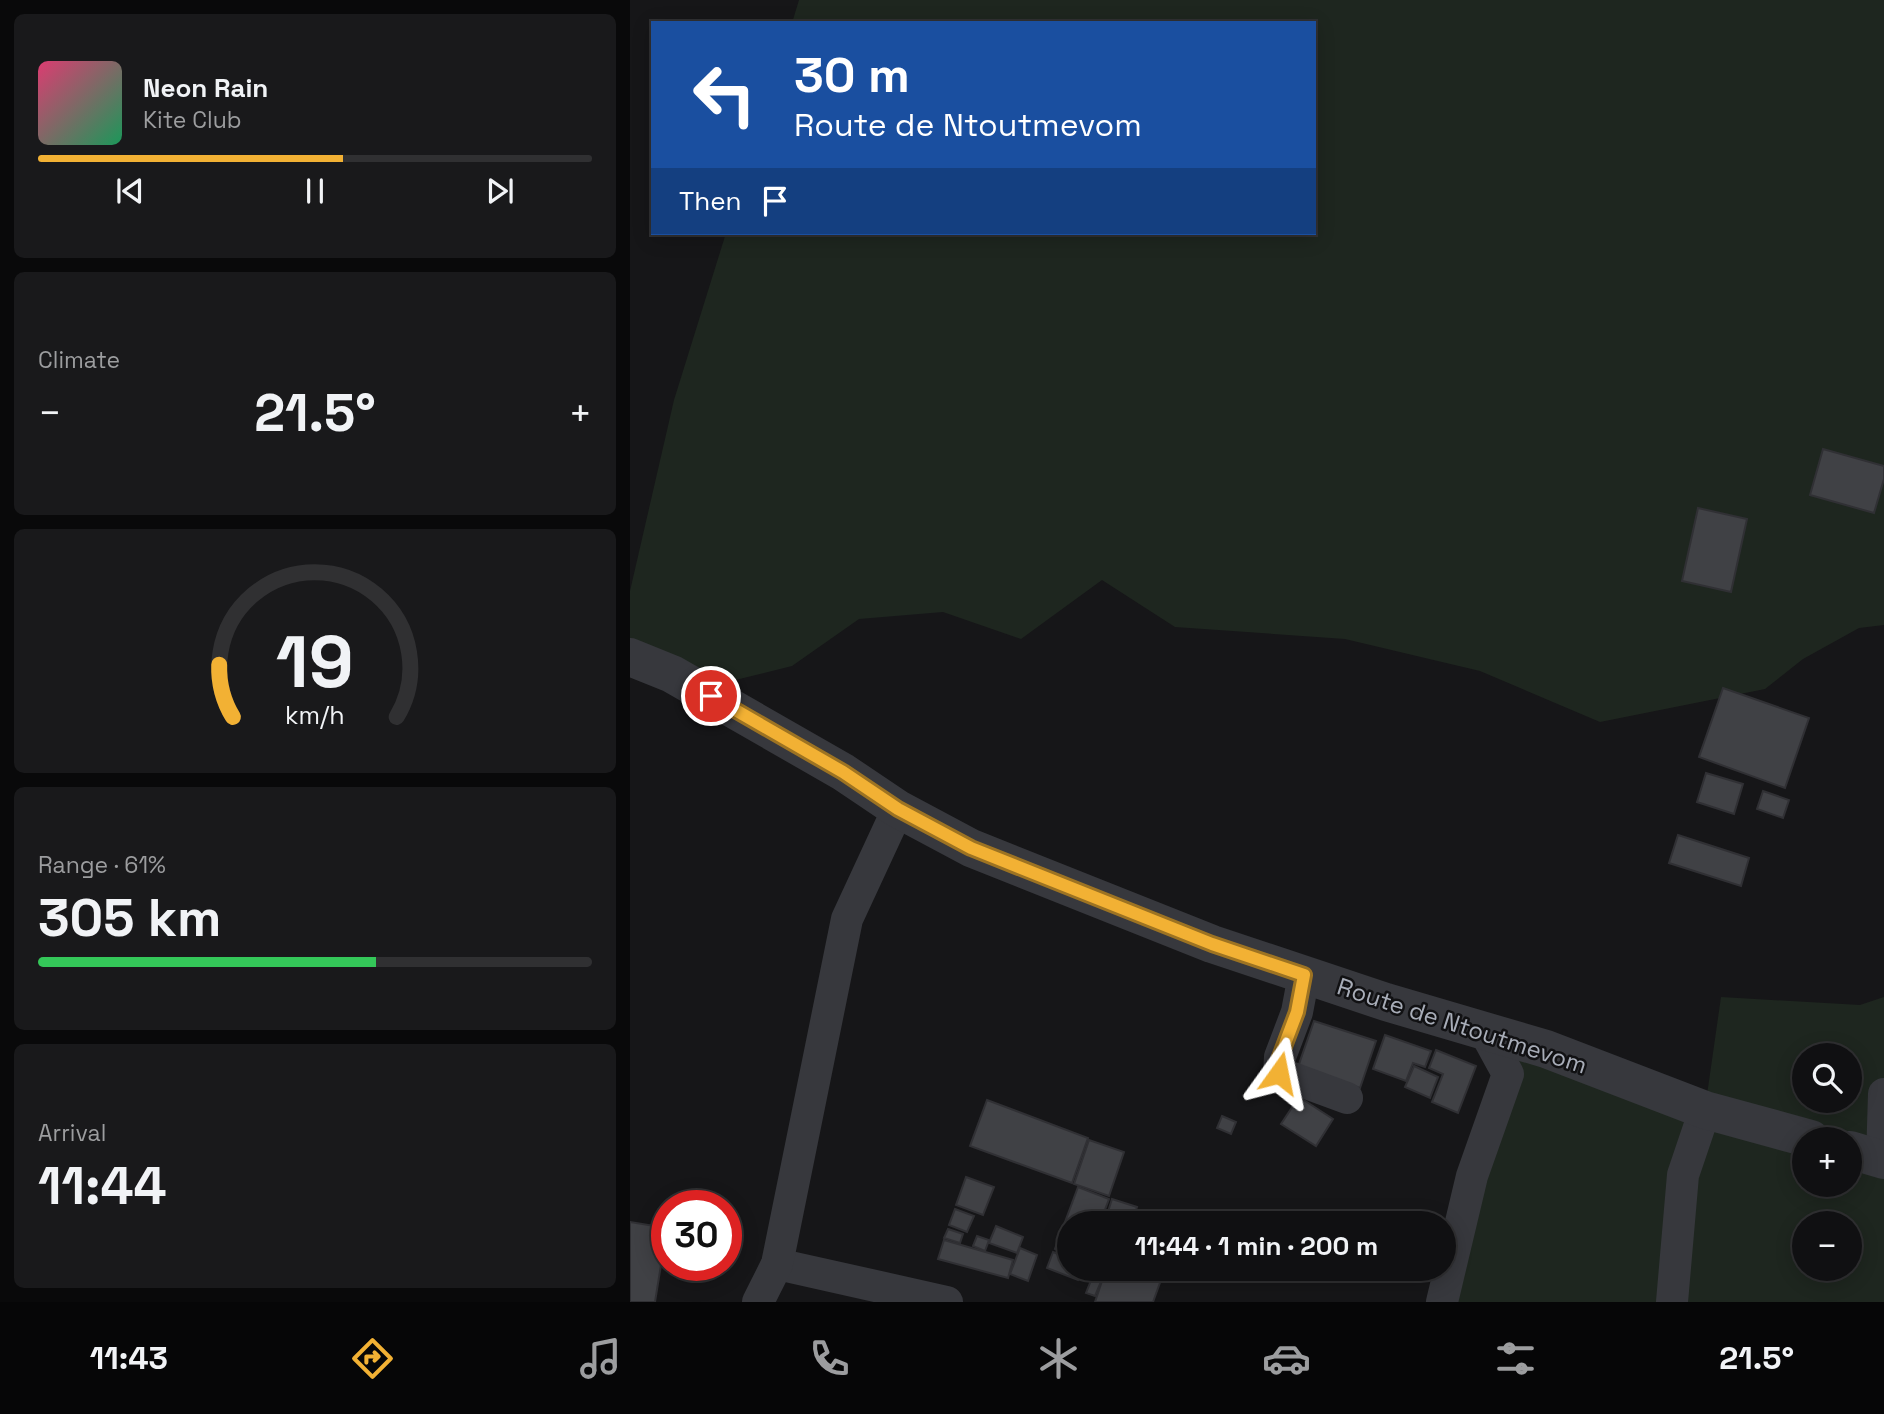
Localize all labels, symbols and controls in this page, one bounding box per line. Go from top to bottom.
text: 30 m [794,44,910,106]
icon: left [679,49,770,140]
text: Neon Rain [143,71,268,105]
text: Kite Club [143,105,242,135]
text: Route de Ntoutmevom [794,105,1142,145]
icon: previous [111,172,149,210]
icon: pause [296,172,334,210]
icon: next [481,172,519,210]
icon: arrive [756,182,794,220]
text: Then [679,184,742,218]
text: Climate [38,345,120,375]
text: 21.5° [254,380,376,446]
text: − [38,389,62,437]
text: + [568,389,592,437]
text: 19 [276,615,354,708]
pin [681,666,741,726]
icon: arrive [692,677,730,715]
text: km/h [285,699,345,731]
text: Range · 61% [38,850,166,880]
text: 305 km [38,885,221,951]
street label: Route de Ntoutmevom [1333,970,1591,1081]
position arrow [1242,1036,1316,1110]
map controls [1792,1043,1862,1281]
button: search [1792,1043,1862,1113]
text: Arrival [38,1118,106,1148]
button: + [1792,1127,1862,1197]
text: 11:44 [38,1153,167,1219]
speed limit sign: 30 [651,1190,742,1281]
button: − [1792,1211,1862,1281]
text: 11:44 · 1 min · 200 m [1135,1229,1378,1263]
icon: directions [348,1334,397,1383]
icon: music [576,1334,625,1383]
icon: phone [805,1334,854,1383]
icon: climate [1034,1334,1083,1383]
icon: car [1262,1334,1311,1383]
icon: filters [1491,1334,1540,1383]
text: 11:43 [90,1338,168,1378]
text: 21.5° [1719,1338,1794,1378]

